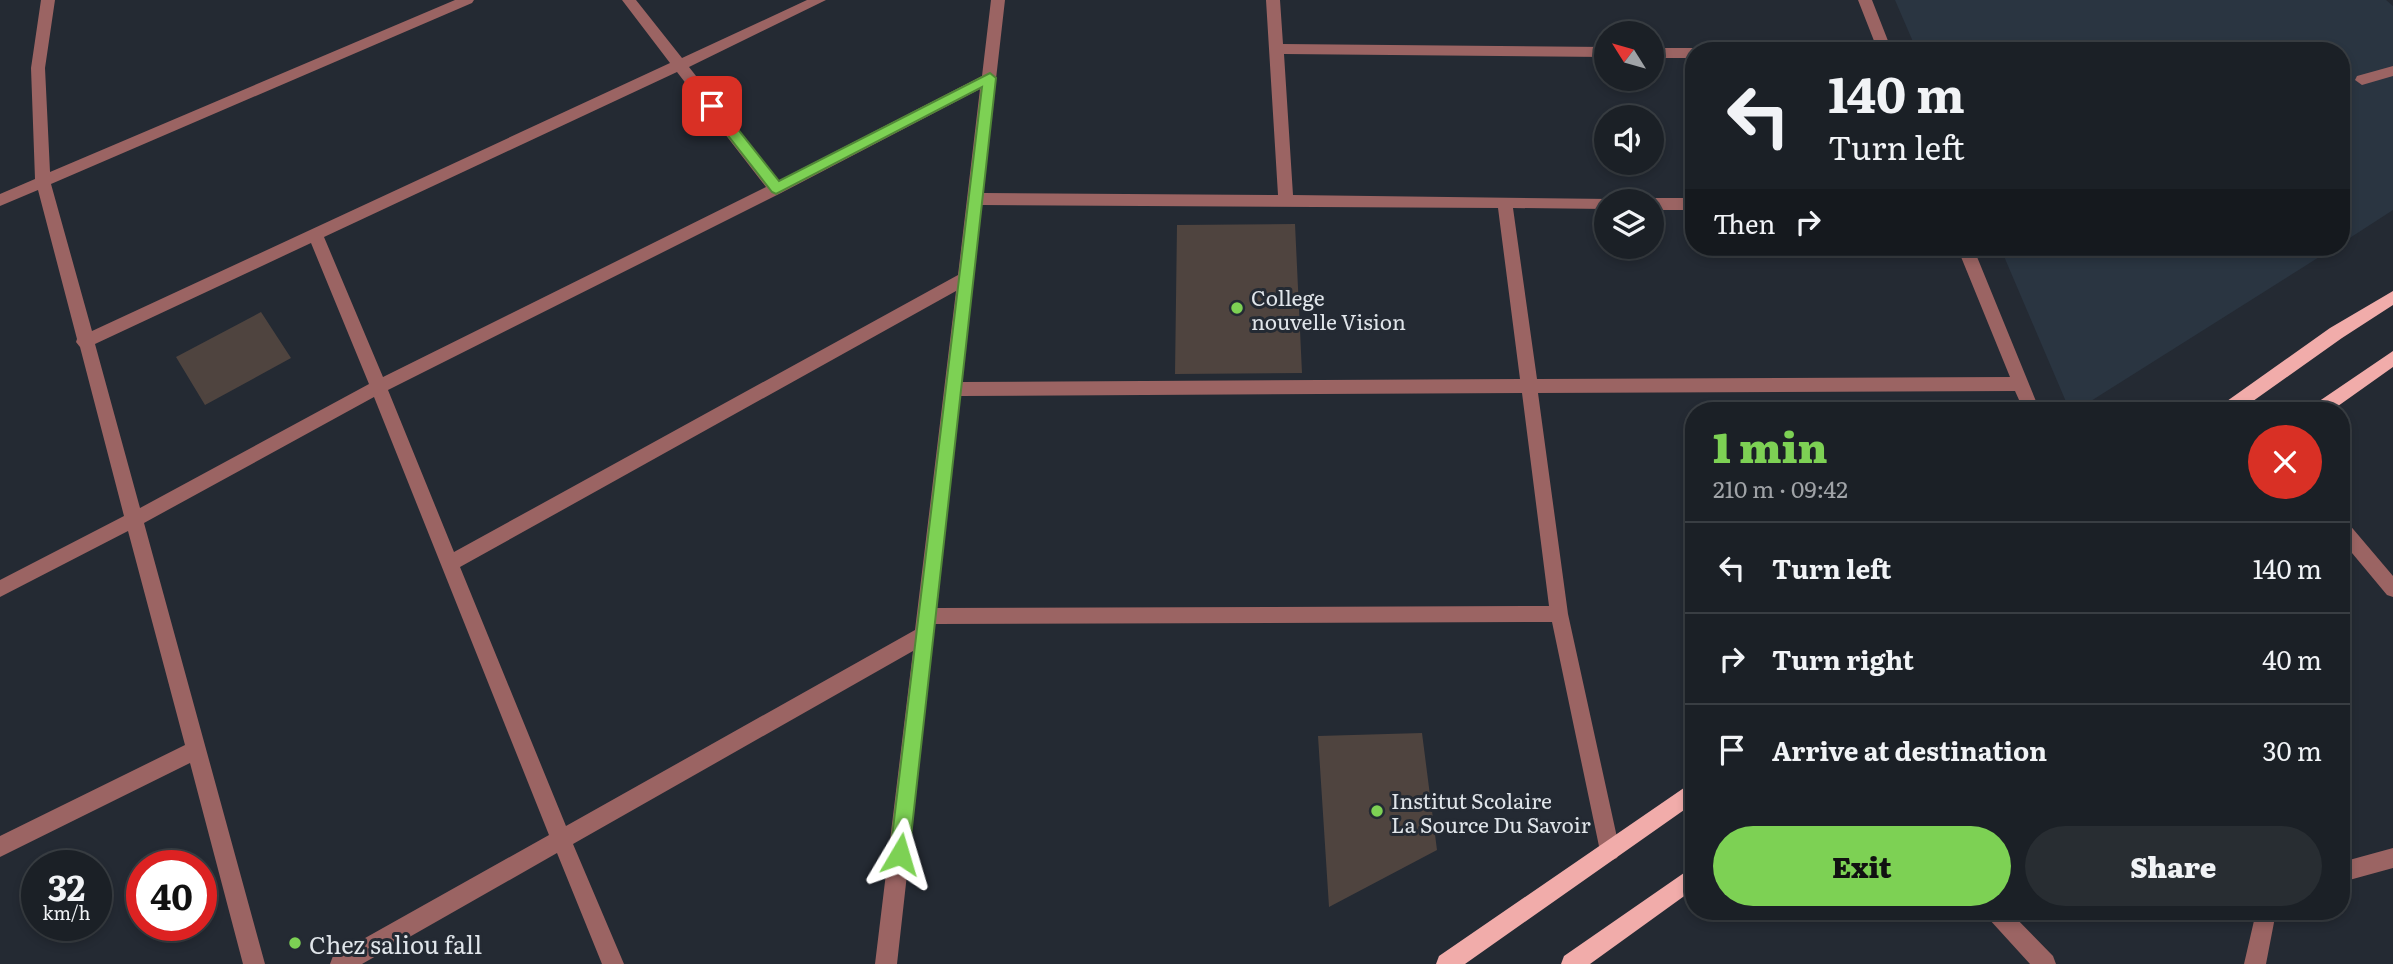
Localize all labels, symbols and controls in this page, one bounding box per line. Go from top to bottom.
north arrow [1594,21,1664,91]
map controls [1594,21,1664,259]
text: 140 m [1828,55,1965,128]
icon: left [1713,70,1804,161]
pin [682,76,742,136]
icon: arrive [693,87,731,125]
button: sound [1594,105,1664,175]
text: Turn left [1828,122,1965,170]
button: layers [1594,189,1664,259]
text: Then [1713,203,1775,242]
icon: right [1789,203,1827,241]
place label: College nouvelle Vision [1251,281,1406,336]
marker: College nouvelle Vision [1229,300,1245,316]
text: 1 min [1713,414,1828,476]
button: close [2248,425,2322,499]
text: 210 m · 09:42 [1713,471,1848,505]
text: Turn left [1772,548,1891,587]
text: 140 m [2253,548,2322,587]
icon: left [1713,549,1751,587]
text: Turn right [1772,639,1914,678]
text: 40 m [2262,639,2322,678]
icon: right [1713,640,1751,678]
text: Arrive at destination [1772,730,2047,769]
text: 30 m [2262,730,2322,769]
icon: arrive [1713,731,1751,769]
place label: Institut Scolaire La Source Du Savoir [1391,784,1591,839]
marker: Institut Scolaire La Source Du Savoir [1369,803,1385,819]
position arrow [863,817,937,891]
button: Exit [1713,826,2011,906]
button: Share [2025,826,2322,906]
speed limit sign: 40 [126,850,217,941]
text: 32 [48,860,85,912]
text: km/h [43,899,90,926]
place label: Chez saliou fall [309,926,482,961]
marker: Chez saliou fall [287,935,303,951]

